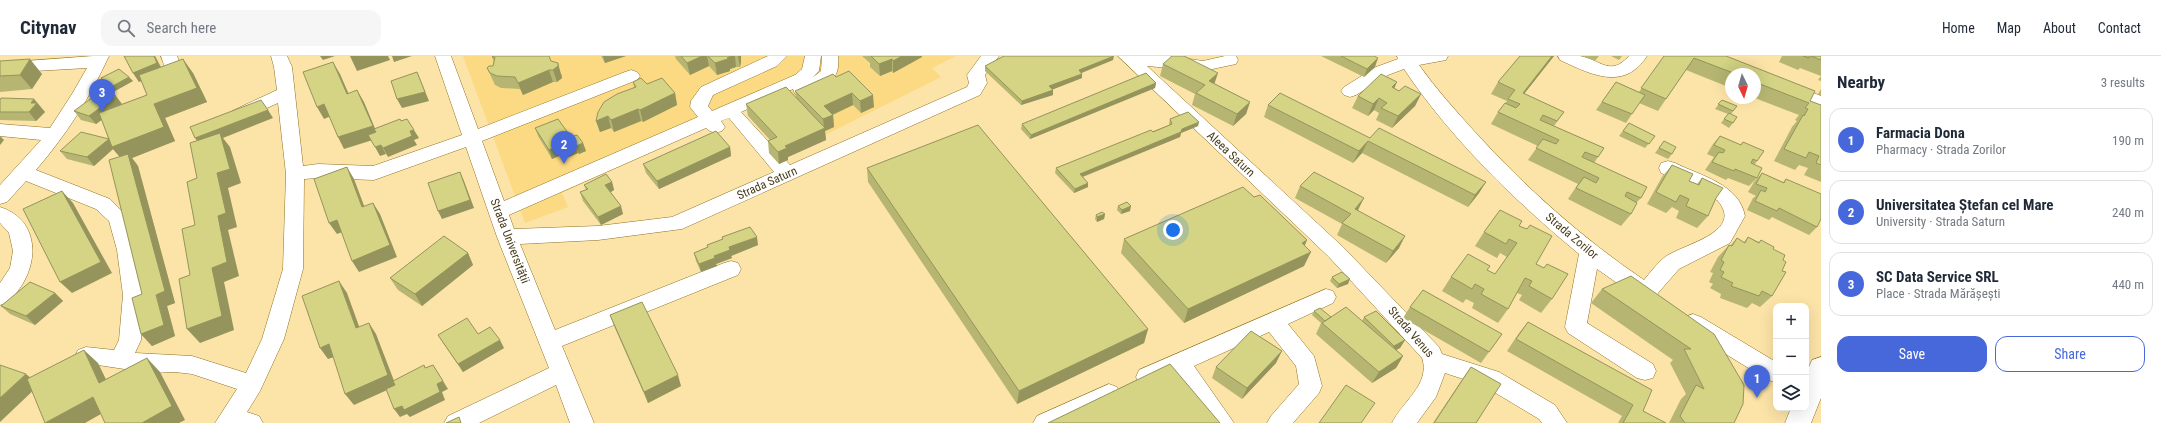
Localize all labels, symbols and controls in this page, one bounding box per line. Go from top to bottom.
search box [101,10,381,46]
text: Citynav [20,16,77,39]
icon: search [115,17,137,39]
text: Search here [147,19,216,37]
text: Home [1942,20,1975,36]
text: Map [1997,20,2021,36]
text: About [2043,20,2076,36]
text: Contact [2098,20,2141,36]
north arrow [1725,68,1761,104]
text: Nearby [1837,72,1885,92]
text: 3 results [2101,75,2145,90]
pin: 3 [89,79,115,112]
text: Farmacia Dona [1876,124,1965,142]
street label: Aleea Saturn [1204,128,1258,180]
pin: 2 [551,131,577,164]
text: 1 [1848,133,1854,148]
text: 190 m [2112,133,2144,148]
text: Pharmacy · Strada Zorilor [1876,142,2006,157]
street label: Strada Saturn [735,163,799,202]
text: Universitatea Ștefan cel Mare [1876,196,2054,214]
street label: Strada Universității [486,197,533,286]
text: 2 [1848,205,1854,220]
text: 240 m [2112,205,2144,220]
street label: Strada Zorilor [1543,210,1601,262]
text: University · Strada Saturn [1876,214,2005,229]
your location [1163,220,1183,240]
text: SC Data Service SRL [1876,268,1999,286]
text: 3 [1848,277,1854,292]
text: 440 m [2112,277,2144,292]
text: Place · Strada Mărășești [1876,286,2001,301]
map controls [1773,303,1809,411]
button: + [1773,303,1809,339]
street label: Strada Venus [1385,304,1437,360]
button: Save [1837,336,1987,372]
button: Share [1995,336,2145,372]
button: − [1773,339,1809,375]
pin: 1 [1744,365,1770,398]
button: layers [1773,375,1809,411]

